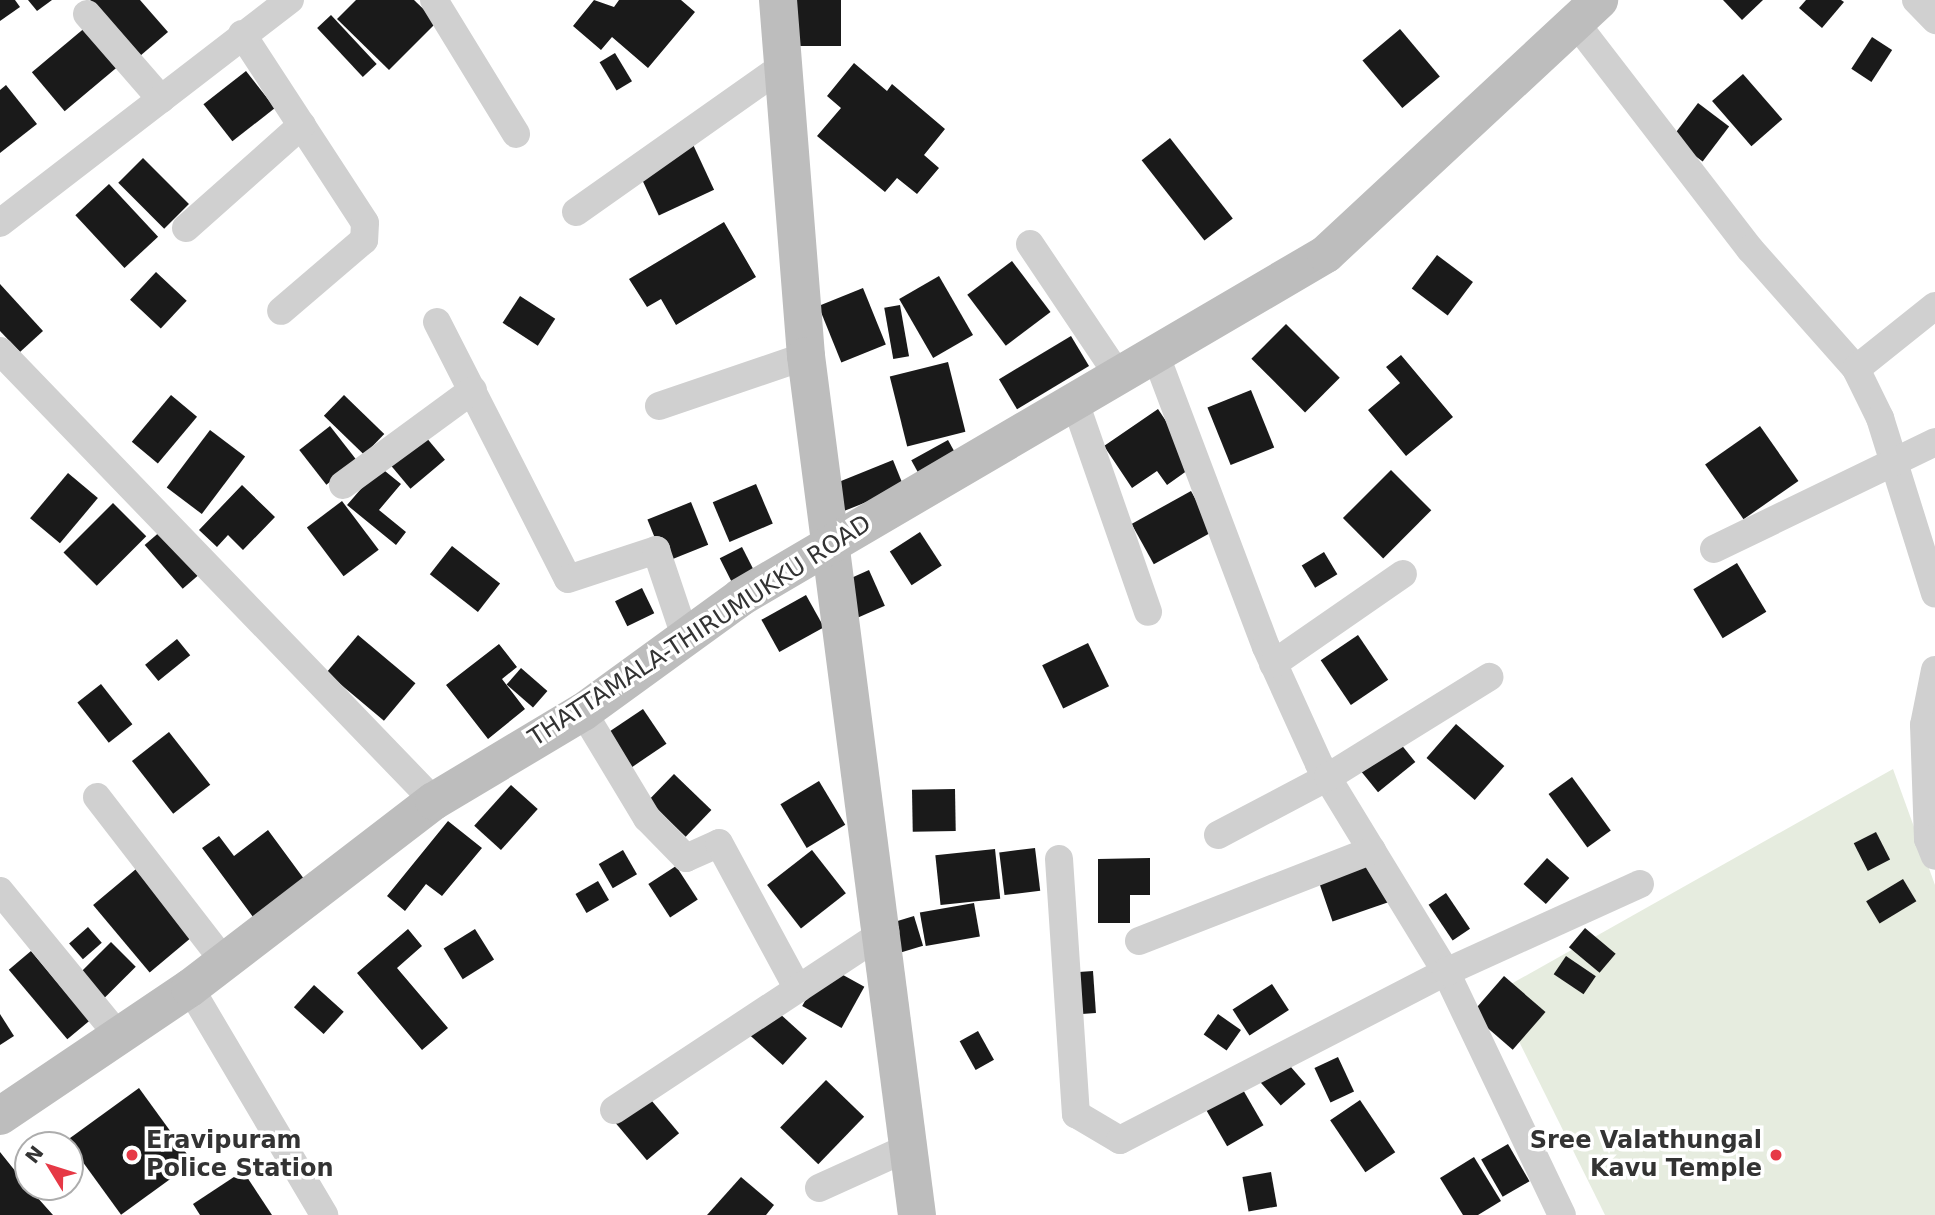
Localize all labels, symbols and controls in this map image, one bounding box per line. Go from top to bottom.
street label: THATTAMALA-THIRUMUKKU ROAD [523,509,877,753]
place label: Eravipuram Police Station [146,1127,334,1183]
place label: Sree Valathungal Kavu Temple [1530,1127,1762,1183]
north arrow [14,1131,84,1201]
text: N [20,1141,48,1167]
marker: Eravipuram Police Station [124,1147,140,1163]
marker: Sree Valathungal Kavu Temple [1768,1147,1784,1163]

